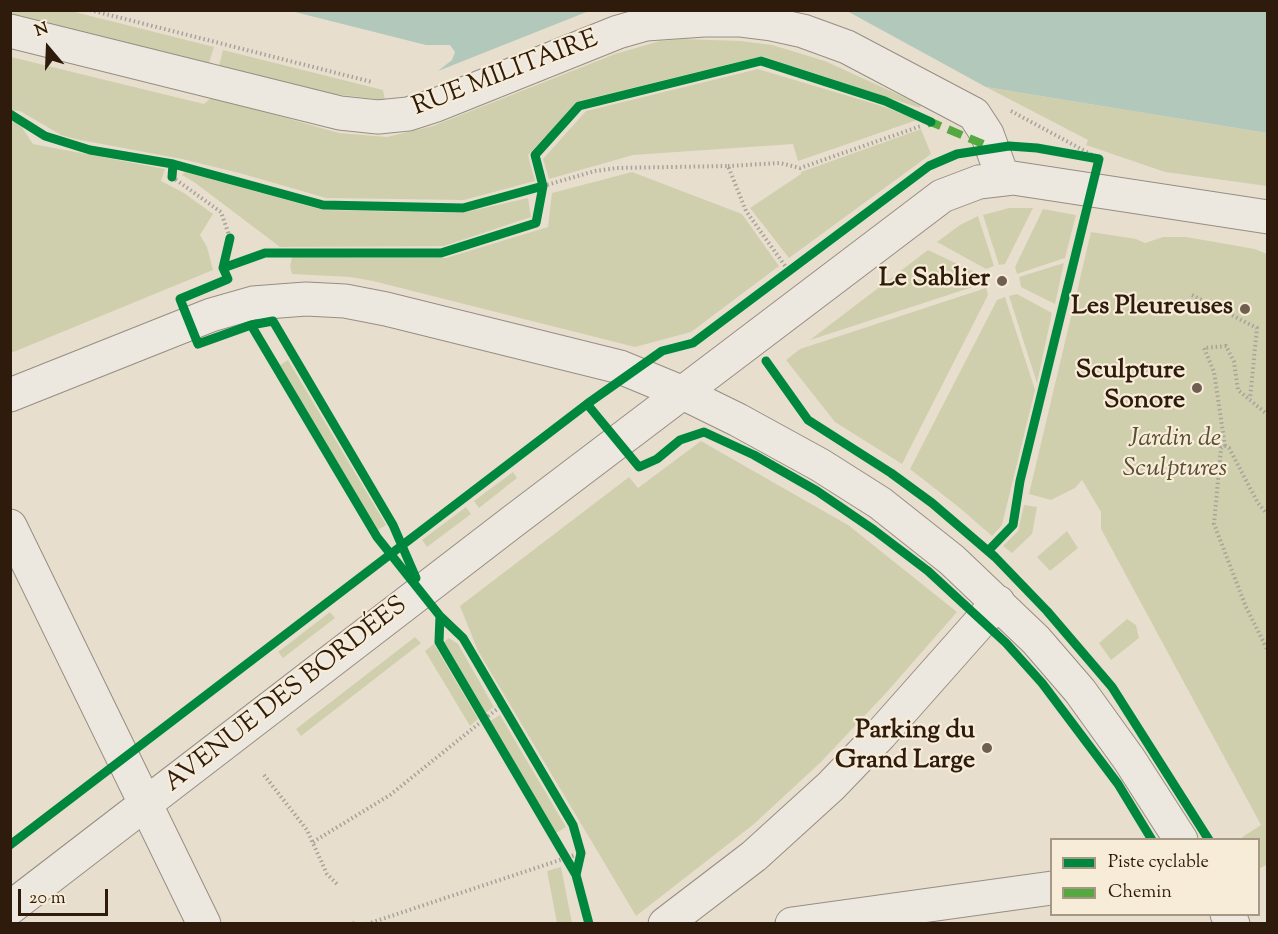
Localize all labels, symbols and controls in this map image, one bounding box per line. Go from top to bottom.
north arrow [18,18,78,78]
text: N [32,18,52,43]
street label: RUE MILITAIRE [409,25,603,125]
place label: Le Sablier [879,265,990,297]
marker: Le Sablier [995,274,1009,288]
place label: Les Pleureuses [1071,293,1233,325]
marker: Les Pleureuses [1238,302,1252,316]
place label: Sculpture Sonore [1076,357,1185,418]
marker: Sculpture Sonore [1190,381,1204,395]
park label: Jardin de Sculptures [1123,425,1227,486]
street label: AVENUE DES BORDÉES [159,592,415,800]
place label: Parking du Grand Large [835,717,975,778]
marker: Parking du Grand Large [980,741,994,755]
legend [1050,838,1260,916]
text: Piste cyclable [1108,850,1209,876]
scale bar [21,877,111,915]
text: Chemin [1108,880,1172,906]
text: 20 m [29,886,66,912]

